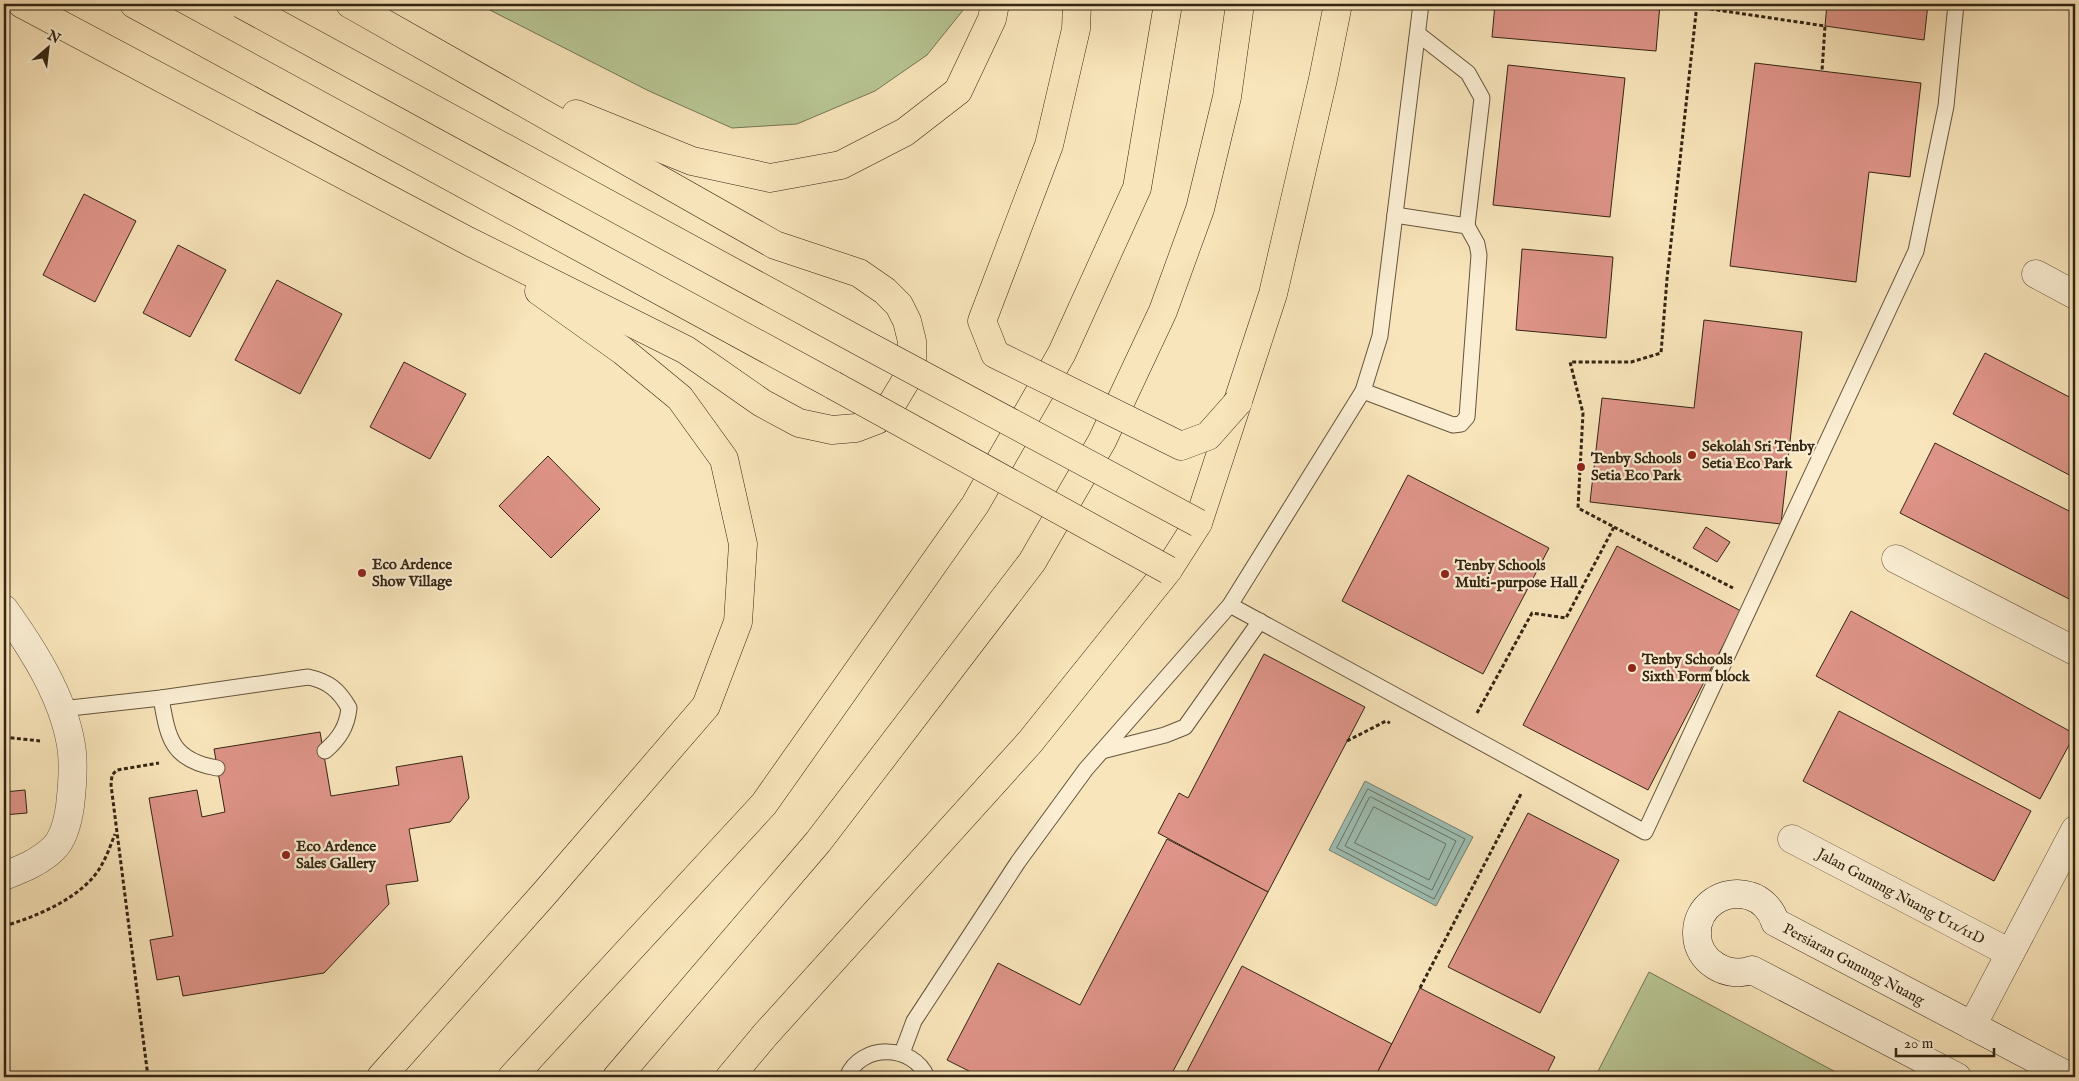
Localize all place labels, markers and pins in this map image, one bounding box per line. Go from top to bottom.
place label: Sekolah Sri Tenby Setia Eco Park [1702,437,1815,473]
place label: Tenby Schools Setia Eco Park [1590,449,1682,485]
marker: Sekolah Sri Tenby Setia Eco Park [1686,449,1698,461]
marker: Tenby Schools Setia Eco Park [1575,461,1587,473]
place label: Eco Ardence Show Village [372,555,452,591]
place label: Tenby Schools Multi-purpose Hall [1454,556,1578,592]
marker: Eco Ardence Show Village [356,567,368,579]
marker: Tenby Schools Multi-purpose Hall [1439,568,1451,580]
place label: Tenby Schools Sixth Form block [1641,650,1751,686]
marker: Tenby Schools Sixth Form block [1626,662,1638,674]
place label: Eco Ardence Sales Gallery [296,837,377,873]
marker: Eco Ardence Sales Gallery [280,849,292,861]

